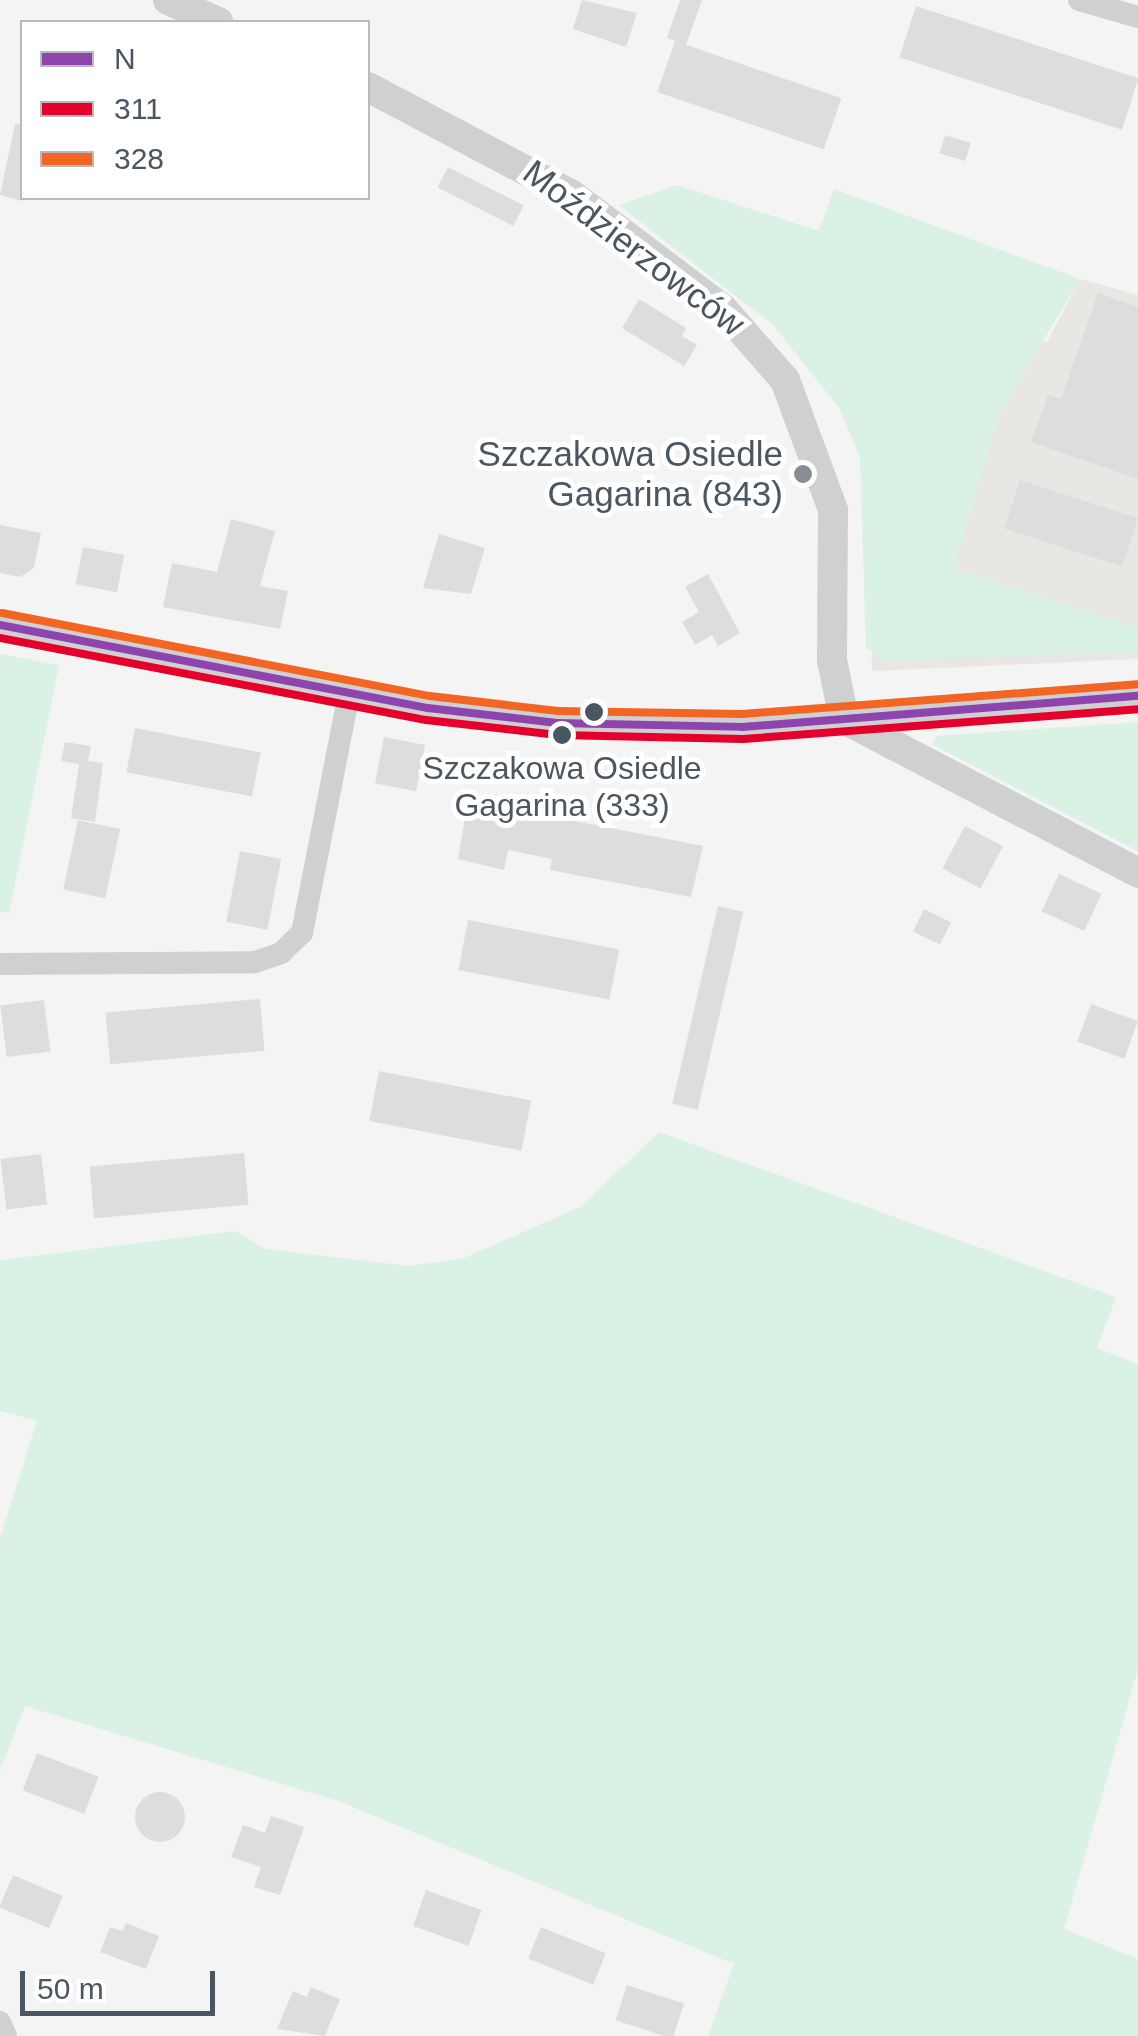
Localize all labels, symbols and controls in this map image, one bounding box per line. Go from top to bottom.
legend [20,20,370,200]
text: N [114,42,136,75]
text: 311 [114,92,162,125]
text: 328 [114,142,164,175]
street label: Moździerzowców [515,151,753,345]
place label: Szczakowa Osiedle Gagarina (843) [478,433,783,515]
marker: Szczakowa Osiedle Gagarina (843) [792,463,814,485]
unlabelled marker [584,702,604,722]
marker: Szczakowa Osiedle Gagarina (333) [552,725,572,745]
place label: Szczakowa Osiedle Gagarina (333) [422,750,702,825]
scale bar [25,1951,220,2013]
text: 50 m [37,1972,104,2005]

